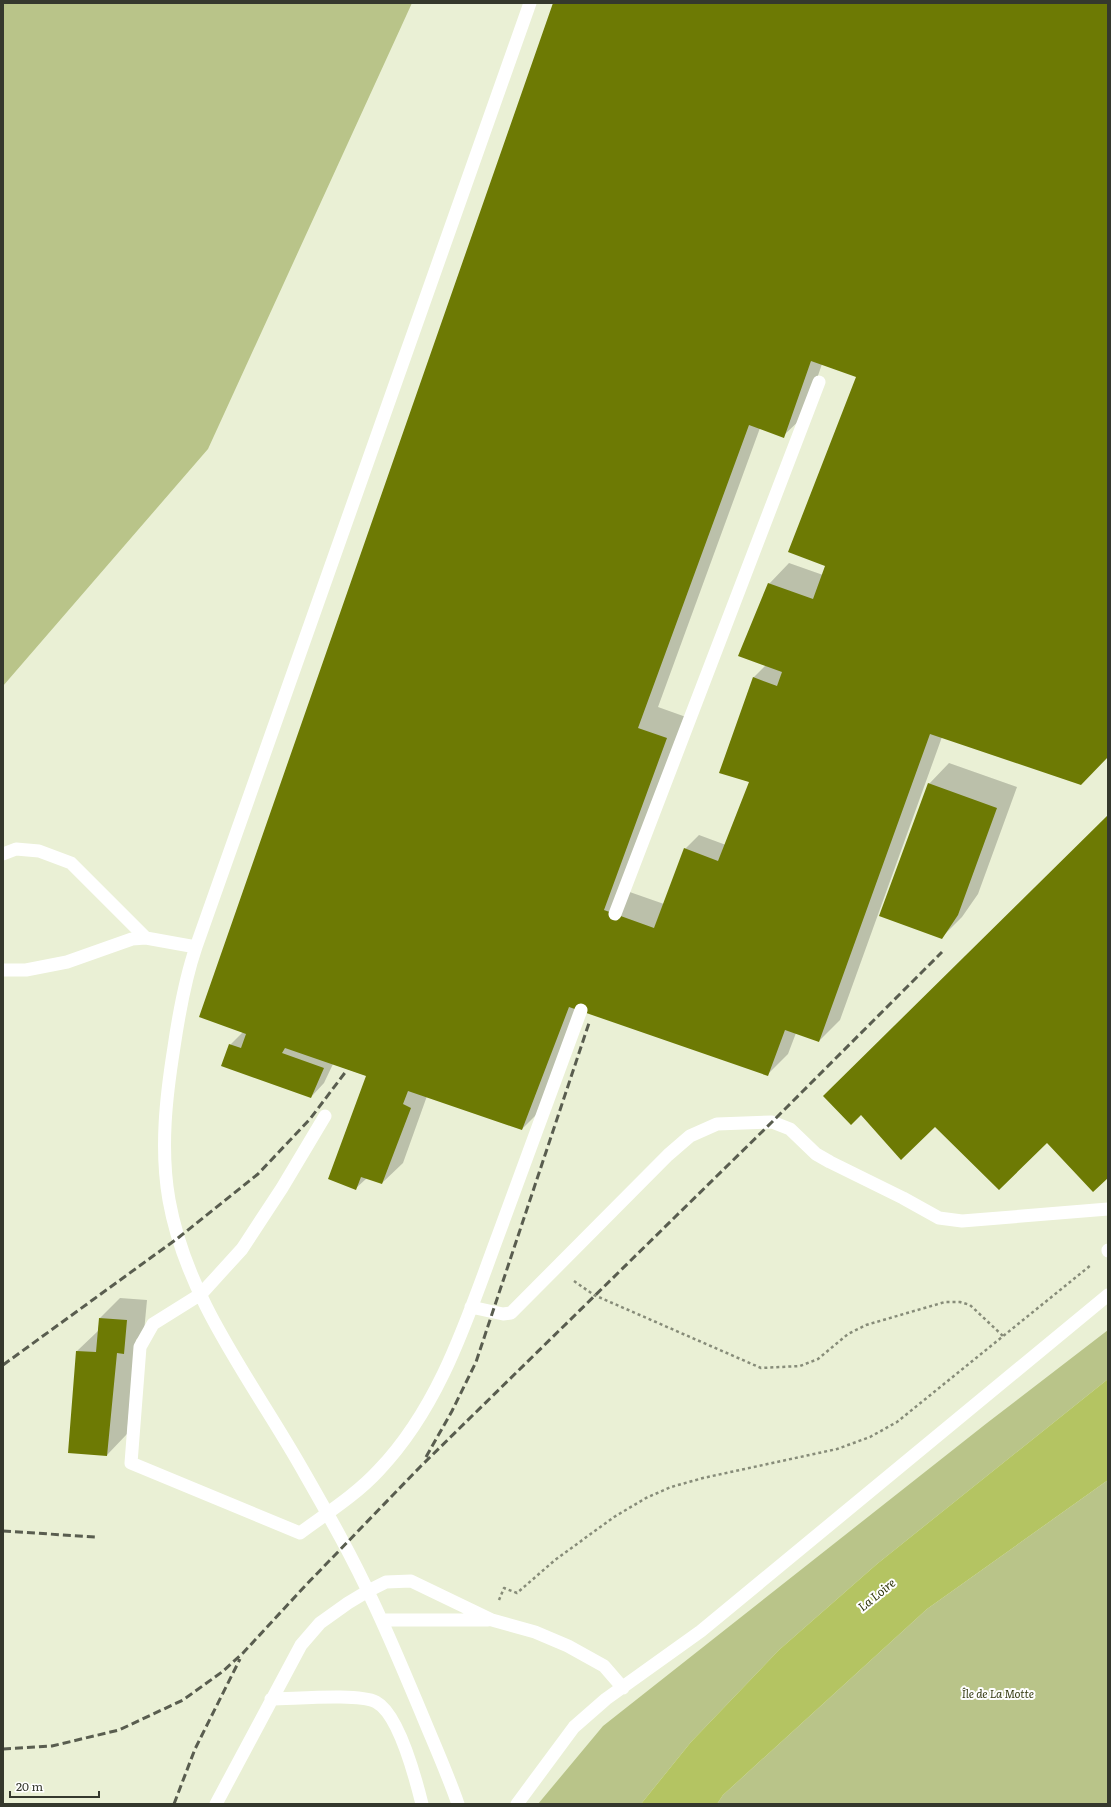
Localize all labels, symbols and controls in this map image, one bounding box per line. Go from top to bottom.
water label: La Loire [854,1573,899,1615]
park label: Île de La Motte [962,1685,1034,1701]
scale bar [10,1773,99,1799]
text: 20 m [16,1777,43,1795]

